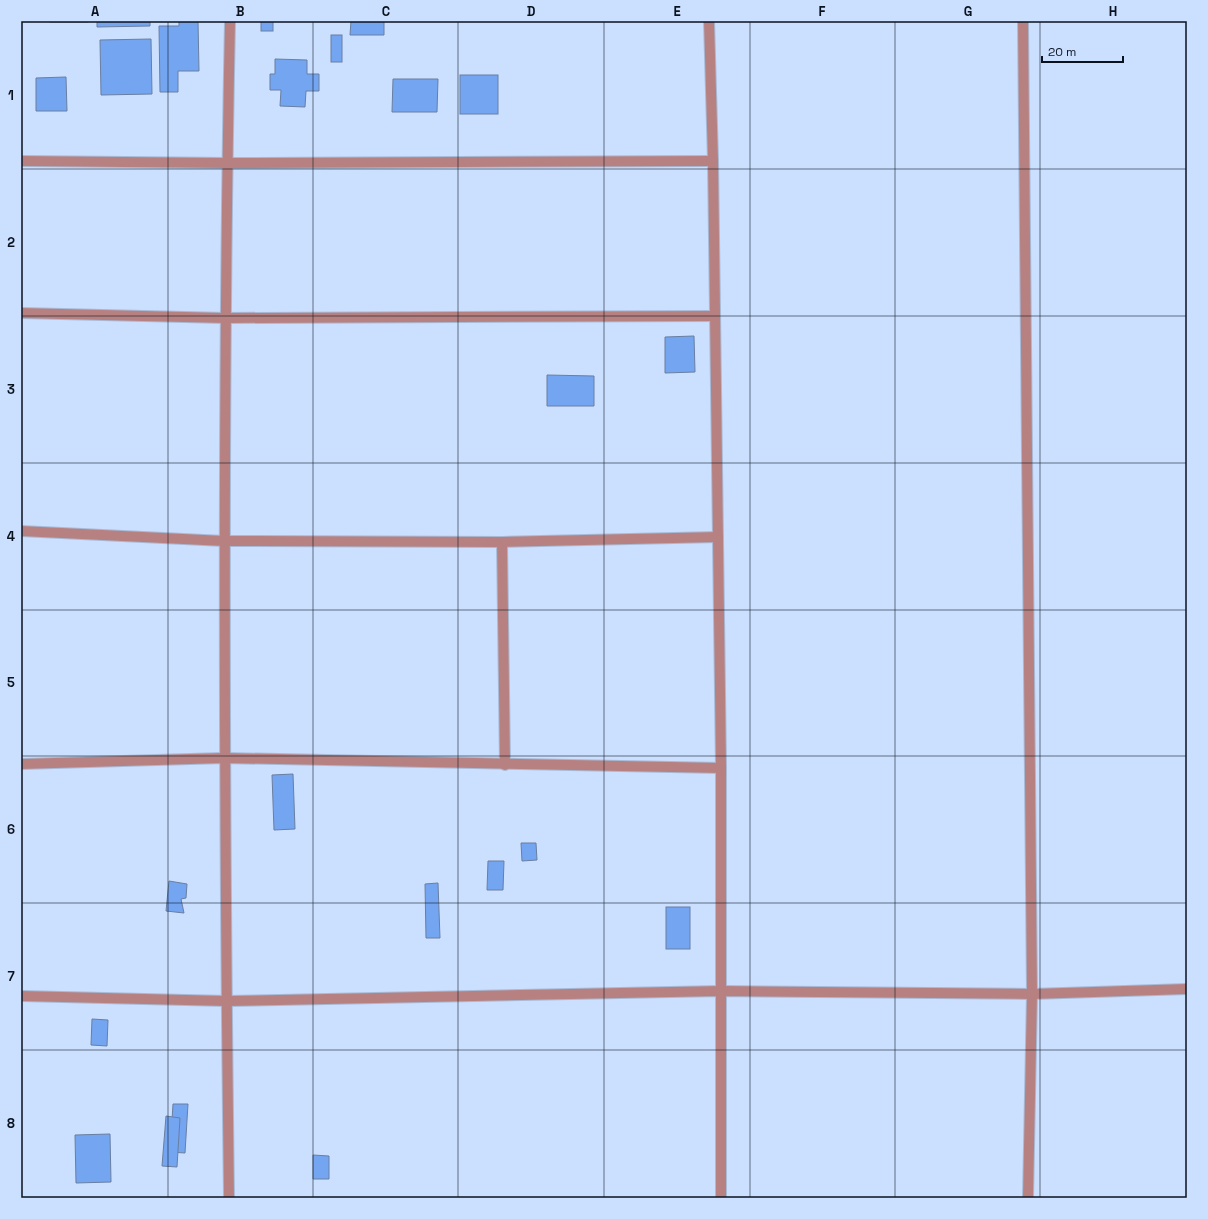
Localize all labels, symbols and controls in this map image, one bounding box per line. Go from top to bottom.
text: A [91,3,100,20]
text: B [236,3,245,20]
text: C [382,3,390,20]
text: D [527,3,536,20]
text: E [673,3,681,20]
text: F [819,3,826,20]
text: G [964,3,972,20]
text: H [1109,3,1117,20]
scale bar [1042,38,1123,64]
text: 20 m [1048,44,1076,60]
text: 1 [8,87,14,104]
text: 2 [7,234,15,251]
text: 3 [7,381,15,398]
text: 4 [7,528,15,545]
text: 5 [7,674,15,691]
text: 6 [7,821,15,838]
text: 7 [7,968,15,985]
text: 8 [7,1115,15,1132]

